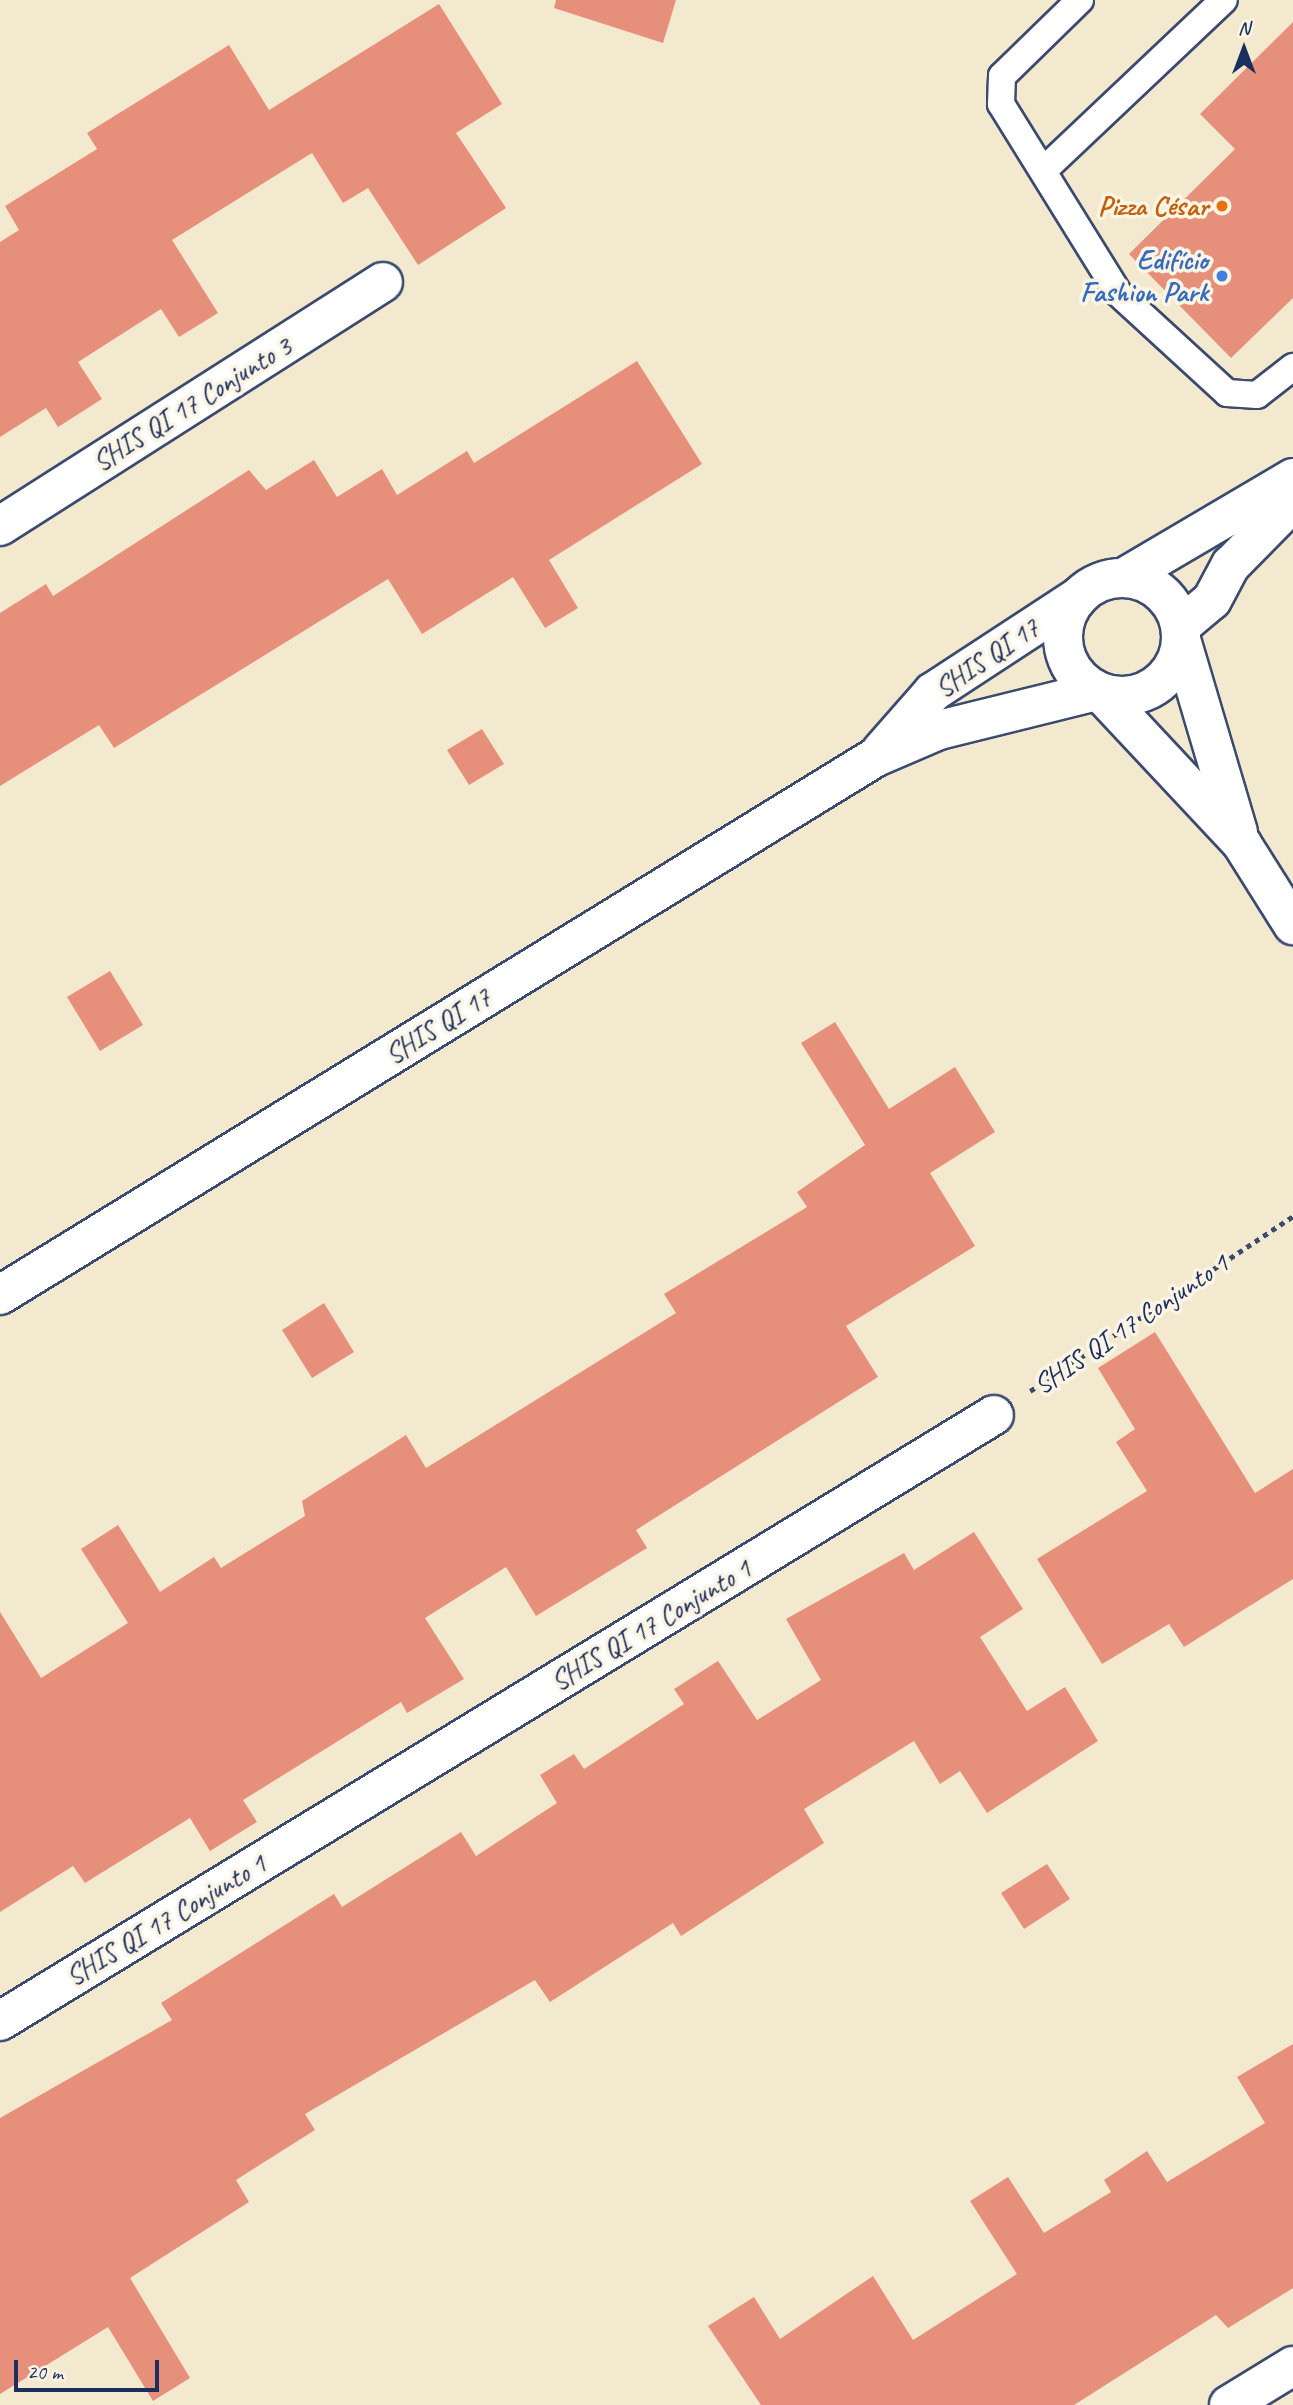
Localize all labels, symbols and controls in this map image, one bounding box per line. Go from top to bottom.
north arrow [1209,14,1279,84]
text: N [1238,16,1250,40]
place label: Pizza César [1098,189,1208,223]
marker: Pizza César [1214,198,1230,214]
place label: Edifício Fashion Park [1080,243,1208,309]
marker: Edifício Fashion Park [1214,268,1230,284]
street label: SHIS QI 17 Conjunto 3 [86,329,298,479]
street label: SHIS QI 17 [929,611,1045,705]
street label: SHIS QI 17 [379,980,497,1072]
street label: SHIS QI 17 Conjunto 1 [1027,1246,1235,1402]
street label: SHIS QI 17 Conjunto 1 [545,1552,757,1698]
street label: SHIS QI 17 Conjunto 1 [60,1847,272,1993]
scale bar [18,2346,163,2390]
text: 20 m [27,2359,63,2385]

